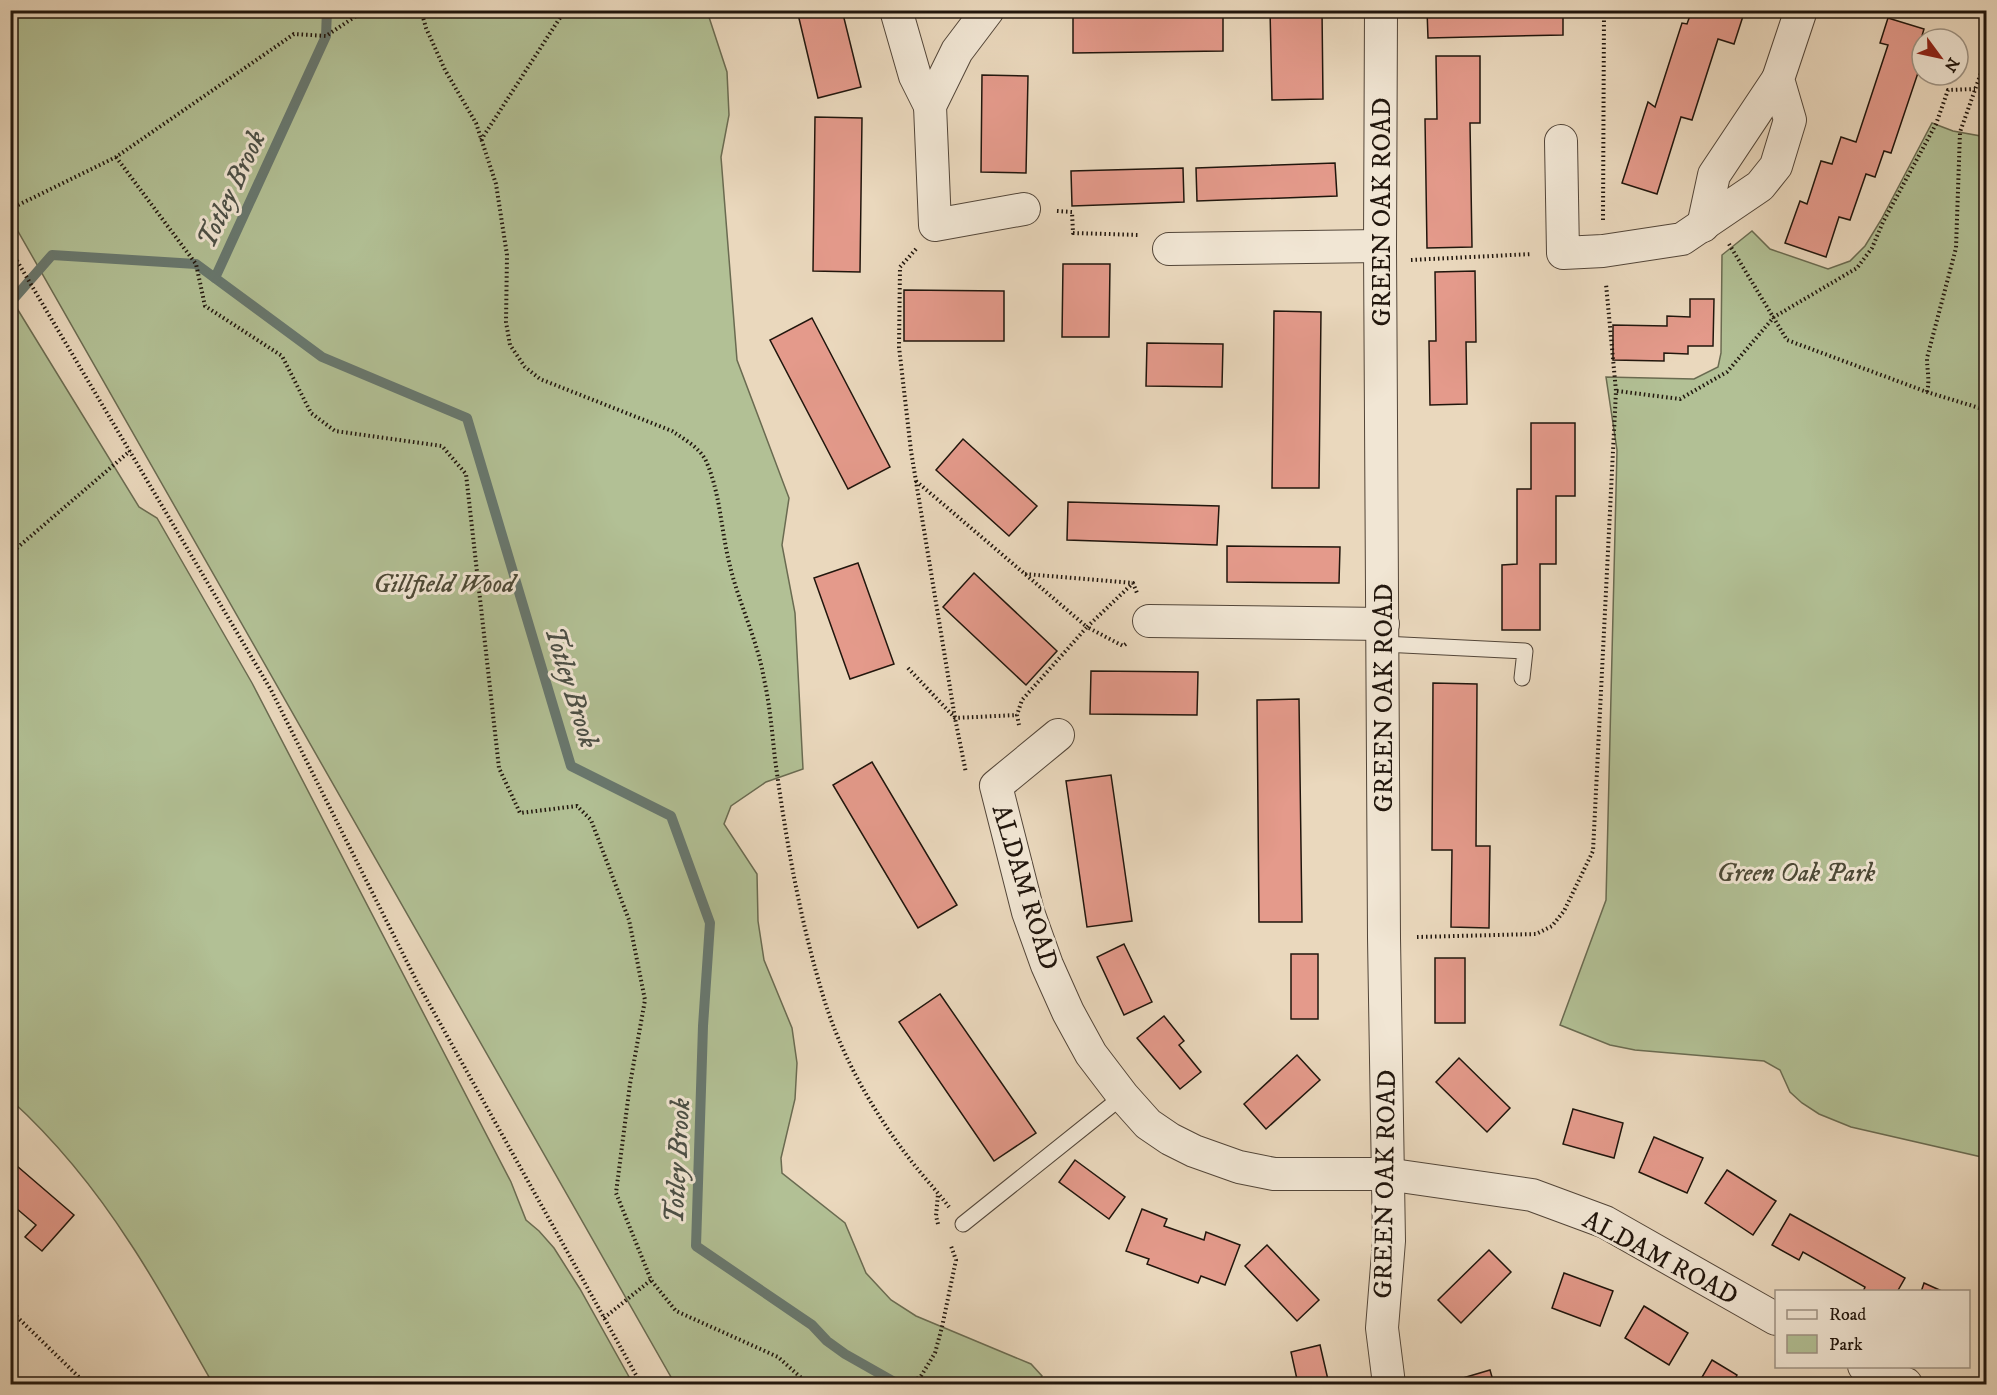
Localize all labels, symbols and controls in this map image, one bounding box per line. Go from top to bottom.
north arrow [1910,27,1970,87]
text: N [1940,54,1964,76]
street label: GREEN OAK ROAD [1366,97,1399,327]
water label: Totley Brook [190,125,274,253]
park label: Gillfield Wood [374,568,518,601]
street label: GREEN OAK ROAD [1368,583,1401,813]
water label: Totley Brook [536,622,606,753]
street label: ALDAM ROAD [984,801,1065,974]
park label: Green Oak Park [1717,857,1875,890]
street label: GREEN OAK ROAD [1367,1069,1404,1299]
water label: Totley Brook [658,1097,698,1225]
street label: ALDAM ROAD [1577,1203,1744,1313]
legend [1775,1290,1970,1368]
text: Road [1829,1304,1866,1326]
text: Park [1829,1334,1863,1356]

